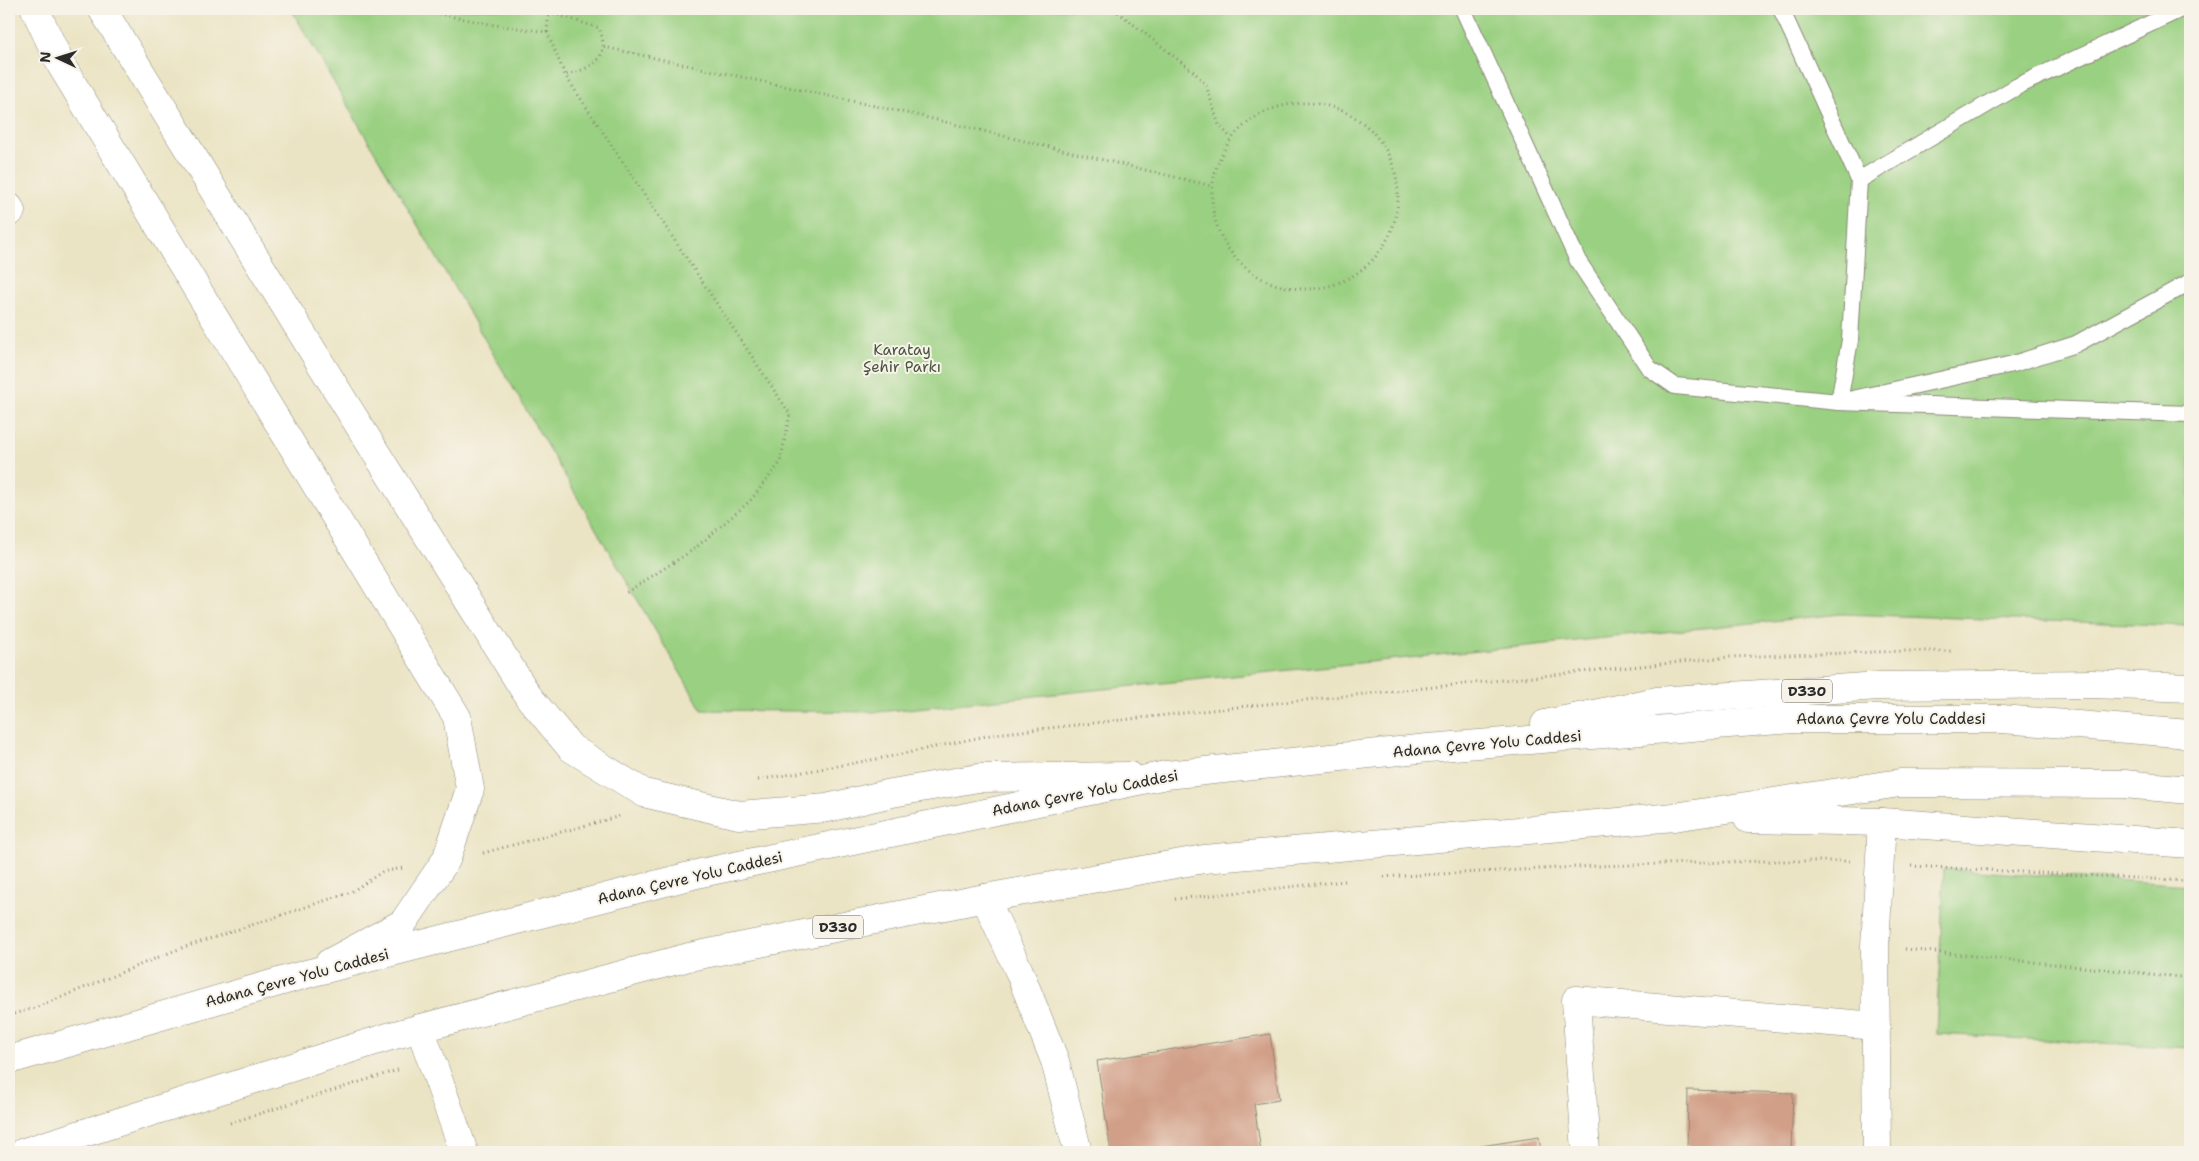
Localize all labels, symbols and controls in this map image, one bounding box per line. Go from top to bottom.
north arrow [32,32,82,82]
text: N [36,51,54,63]
park label: Karatay Şehir Parkı [863,340,941,377]
road number: D330 [1782,679,1832,702]
street label: Adana Çevre Yolu Caddesi [1796,709,1986,729]
street label: Adana Çevre Yolu Caddesi [1392,726,1582,762]
street label: Adana Çevre Yolu Caddesi [990,765,1180,821]
street label: Adana Çevre Yolu Caddesi [595,847,785,909]
road number: D330 [813,916,863,939]
street label: Adana Çevre Yolu Caddesi [203,944,391,1012]

